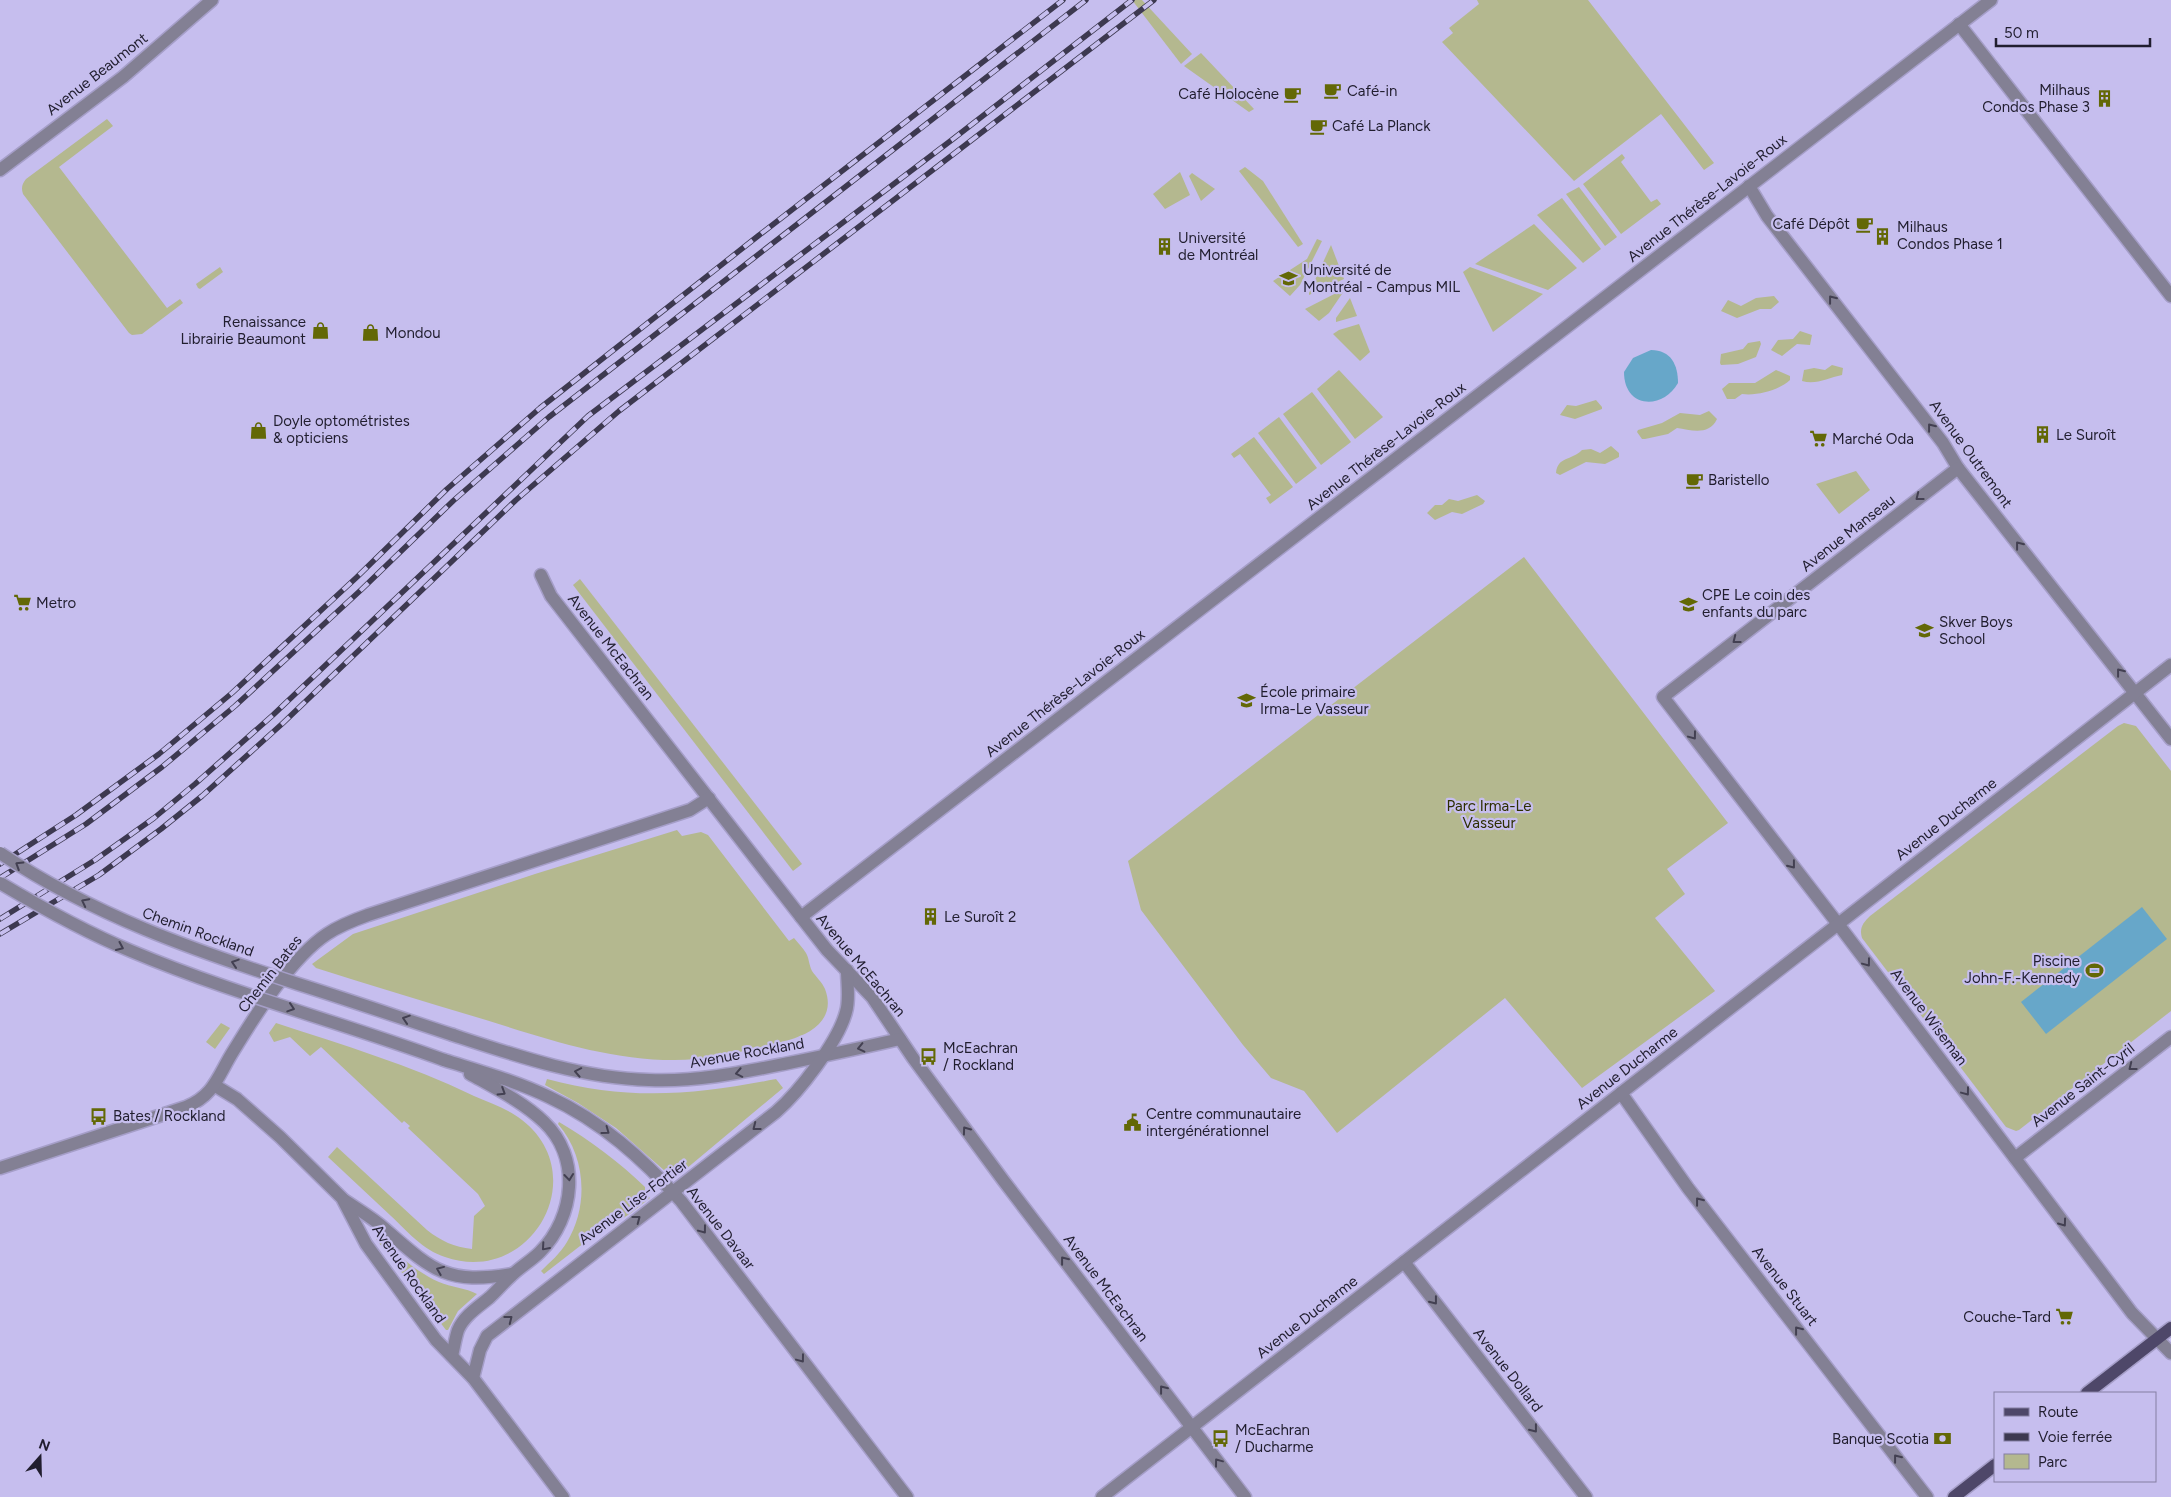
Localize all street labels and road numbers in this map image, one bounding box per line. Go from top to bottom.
street label: Avenue Beaumont [43,29,151,119]
street label: Avenue Thérèse-Lavoie-Roux [1624,130,1790,266]
street label: Avenue Thérèse-Lavoie-Roux [1303,378,1469,514]
street label: Avenue Outremont [1926,397,2016,512]
street label: Avenue Manseau [1797,491,1899,575]
street label: Avenue McEachran [564,590,658,704]
street label: Avenue Thérèse-Lavoie-Roux [982,625,1148,761]
street label: Avenue Ducharme [1892,774,2000,864]
street label: Chemin Rockland [140,903,256,961]
street label: Avenue McEachran [813,910,909,1020]
street label: Chemin Bates [234,932,306,1016]
street label: Avenue Wiseman [1887,965,1971,1069]
street label: Avenue Ducharme [1573,1023,1681,1113]
street label: Avenue Rockland [688,1034,806,1072]
street label: Avenue Saint-Cyril [2028,1039,2138,1131]
street label: Avenue Lise-Fortier [575,1155,691,1249]
street label: Avenue Davaar [683,1183,759,1273]
street label: Avenue Rockland [368,1221,450,1327]
street label: Avenue McEachran [1060,1231,1152,1345]
street label: Avenue Stuart [1748,1243,1822,1330]
street label: Avenue Ducharme [1253,1272,1361,1362]
street label: Avenue Dollard [1470,1324,1546,1416]

